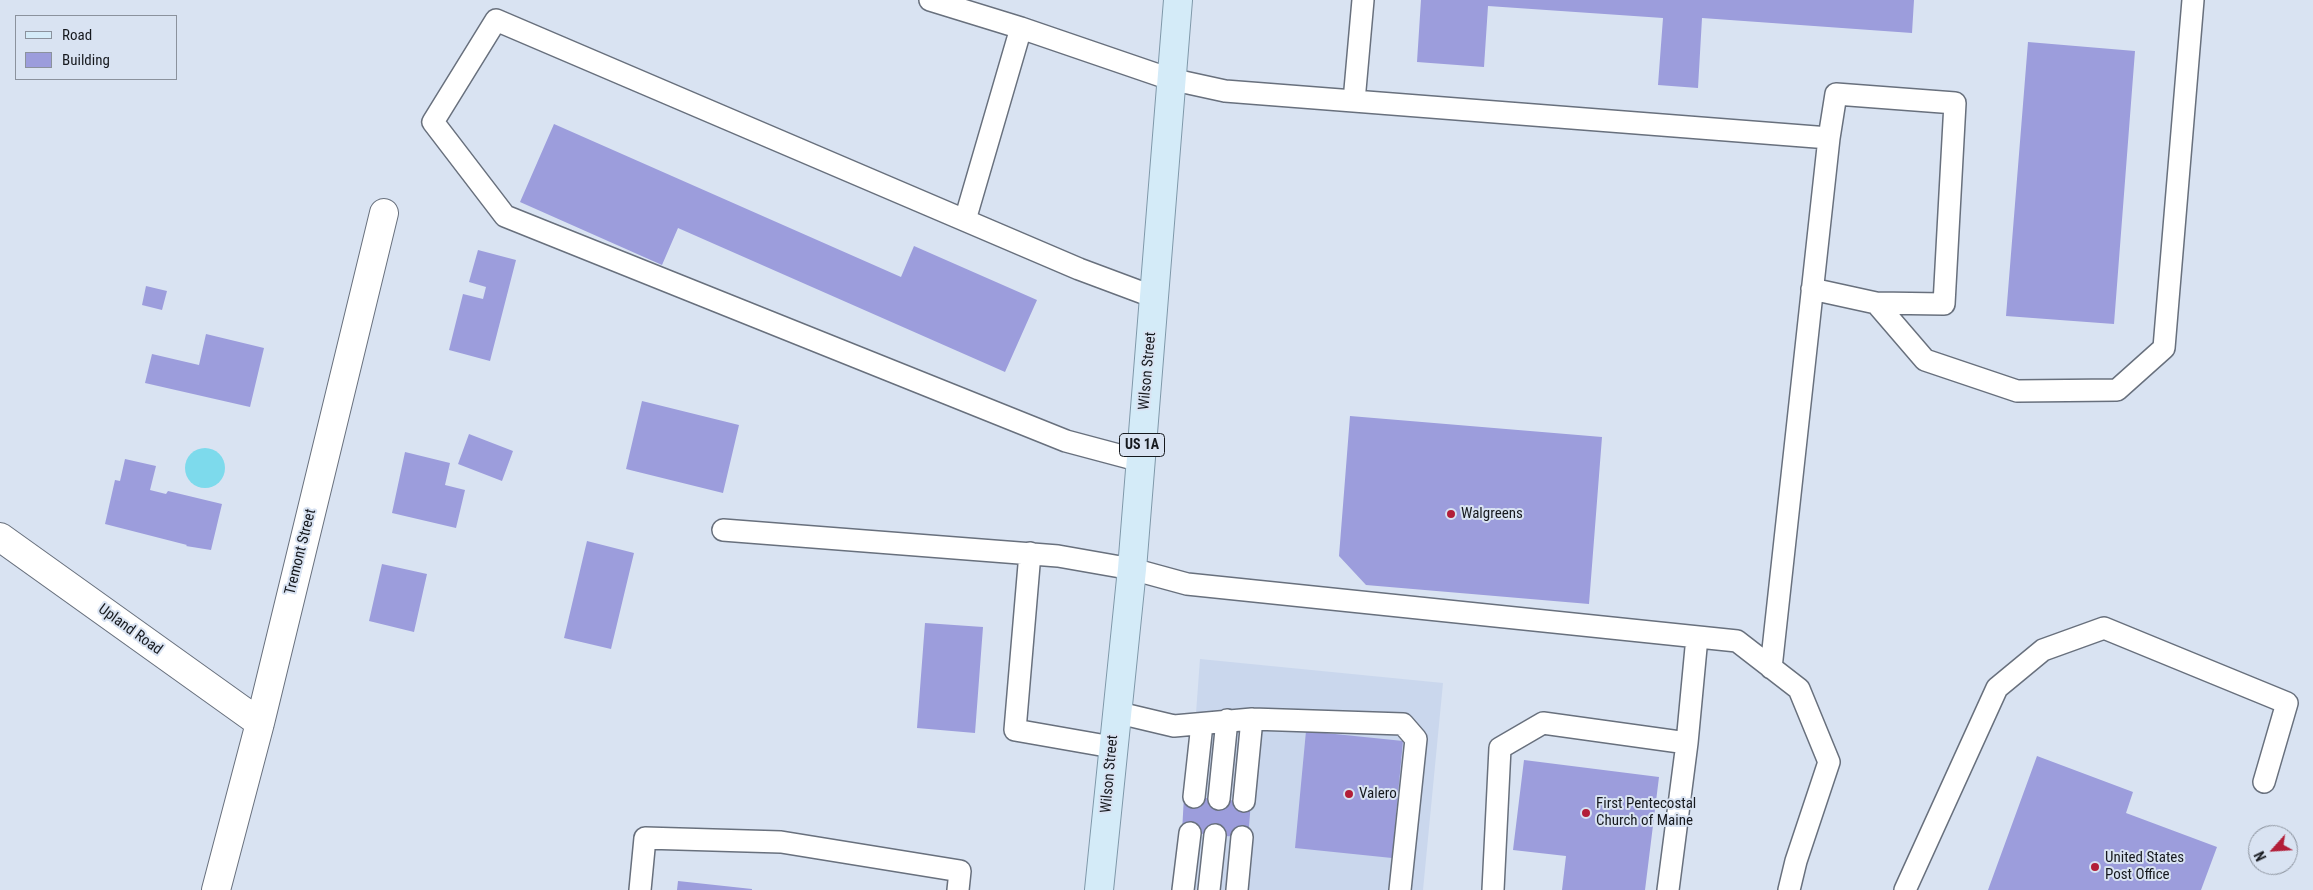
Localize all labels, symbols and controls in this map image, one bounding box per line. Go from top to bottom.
legend [15,15,178,80]
text: Road [62,26,92,44]
text: Building [62,51,110,69]
street label: Wilson Street [1136,331,1160,411]
road number: US 1A [1120,434,1164,456]
place label: Walgreens [1461,505,1523,523]
street label: Tremont Street [282,507,320,597]
marker: Walgreens [1445,508,1457,520]
street label: Upland Road [94,601,166,659]
street label: Wilson Street [1098,734,1122,814]
place label: Valero [1359,785,1397,803]
marker: Valero [1343,788,1355,800]
place label: First Pentecostal Church of Maine [1596,795,1696,830]
marker: First Pentecostal Church of Maine [1580,807,1592,819]
north arrow [2248,825,2298,875]
place label: United States Post Office [2105,849,2184,884]
text: N [2251,849,2269,864]
marker: United States Post Office [2089,861,2101,873]

